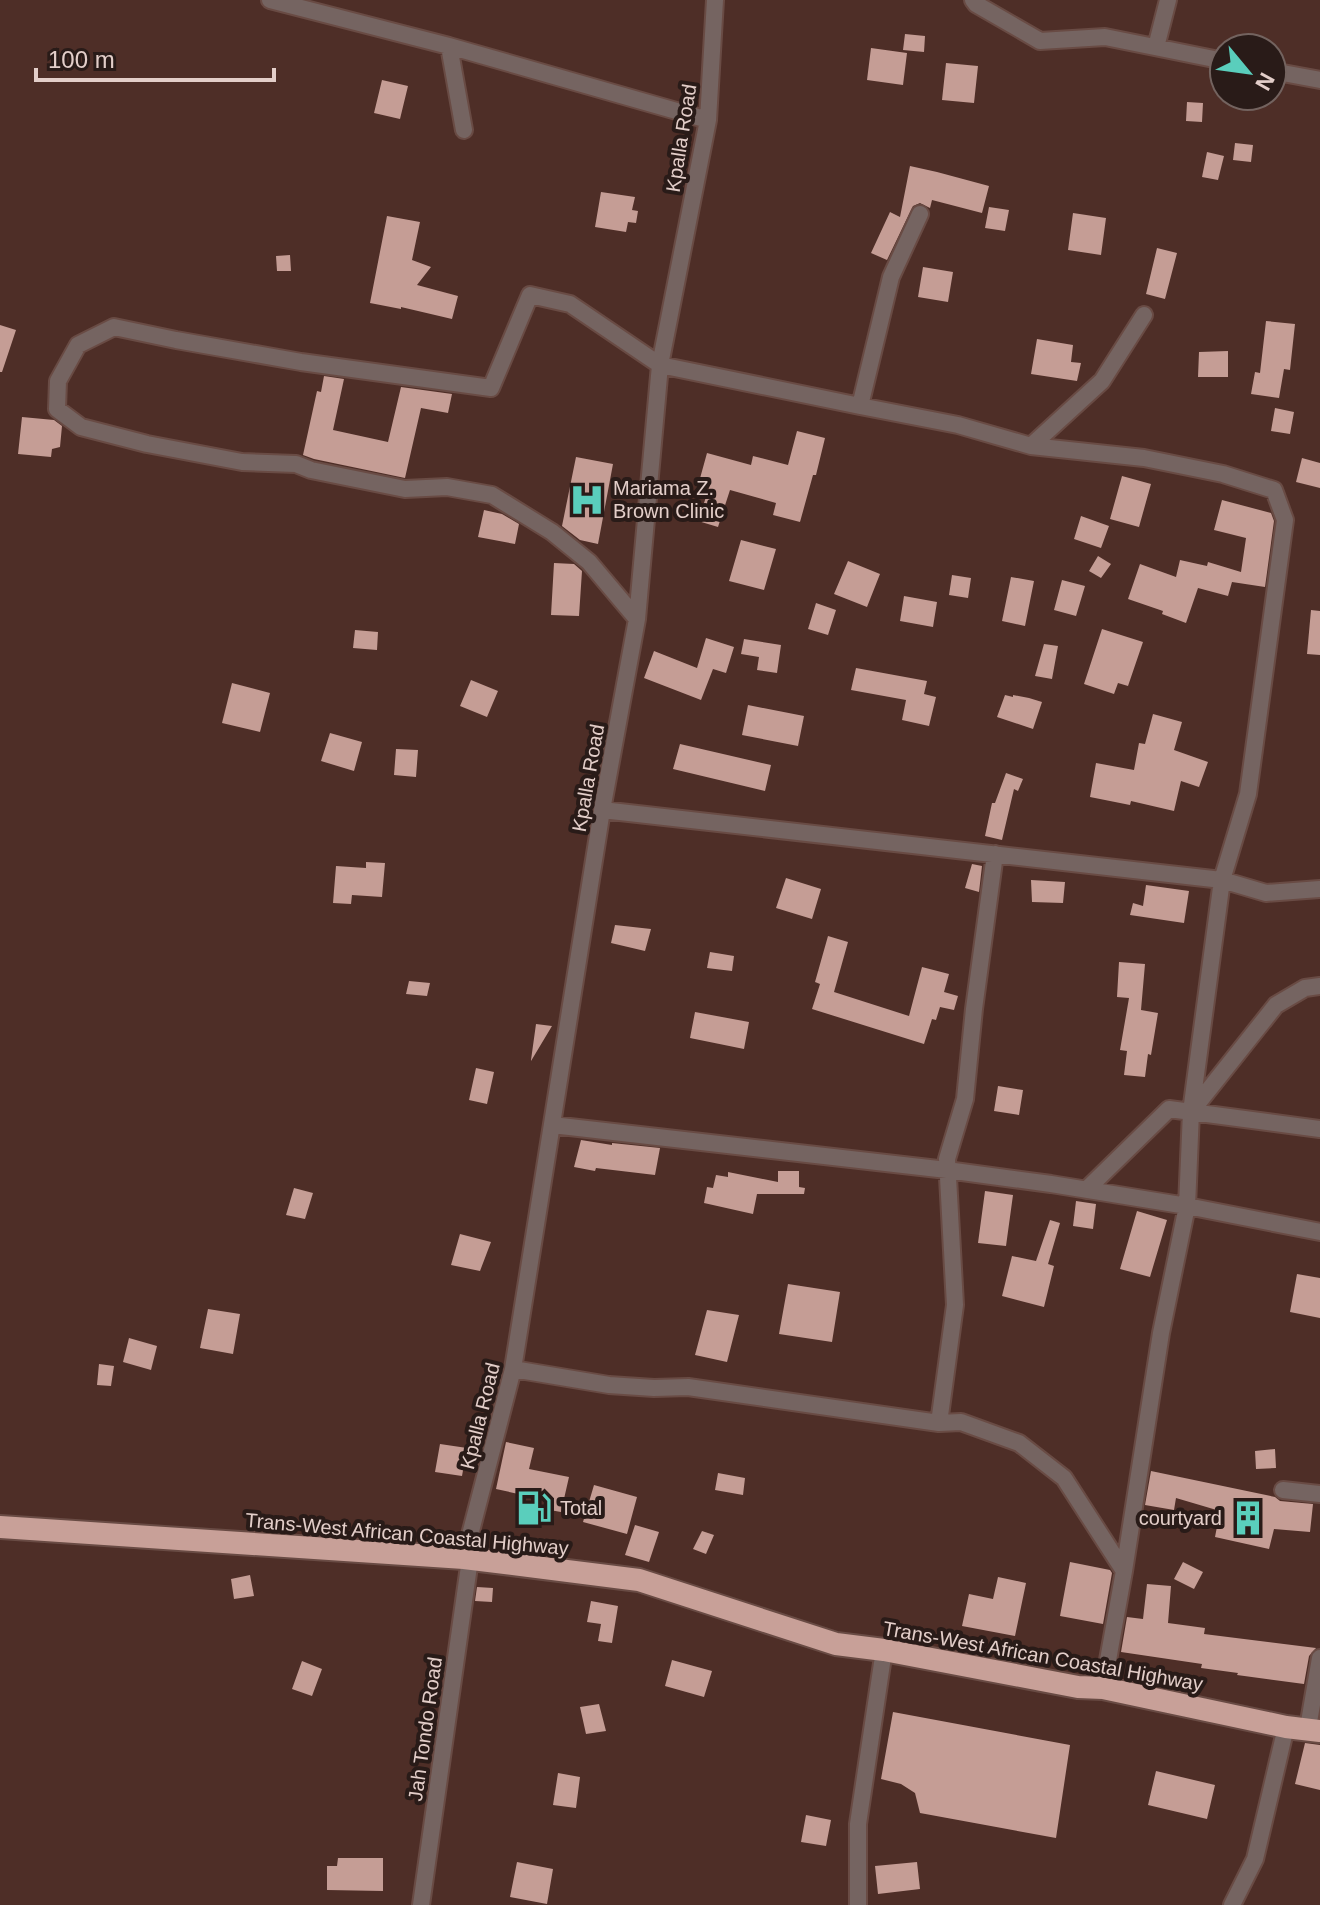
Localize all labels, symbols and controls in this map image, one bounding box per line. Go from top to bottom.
scale bar [36,32,274,82]
north arrow [1208,32,1288,112]
text: 100 m [48,46,115,73]
text: N [1250,68,1280,94]
street label: Kpalla Road [662,82,700,194]
place label: Mariama Z. Brown Clinic [613,477,724,522]
hospital icon: Mariama Z. Brown Clinic [568,481,606,519]
street label: Kpalla Road [568,722,608,834]
street label: Kpalla Road [456,1360,504,1472]
fuel station icon: Total [515,1489,553,1527]
place label: Total [560,1497,602,1519]
building icon: courtyard [1229,1499,1267,1537]
place label: courtyard [1139,1507,1222,1529]
street label: Trans-West African Coastal Highway [244,1509,570,1559]
street label: Trans-West African Coastal Highway [881,1617,1205,1695]
street label: Jah Tondo Road [404,1656,446,1802]

